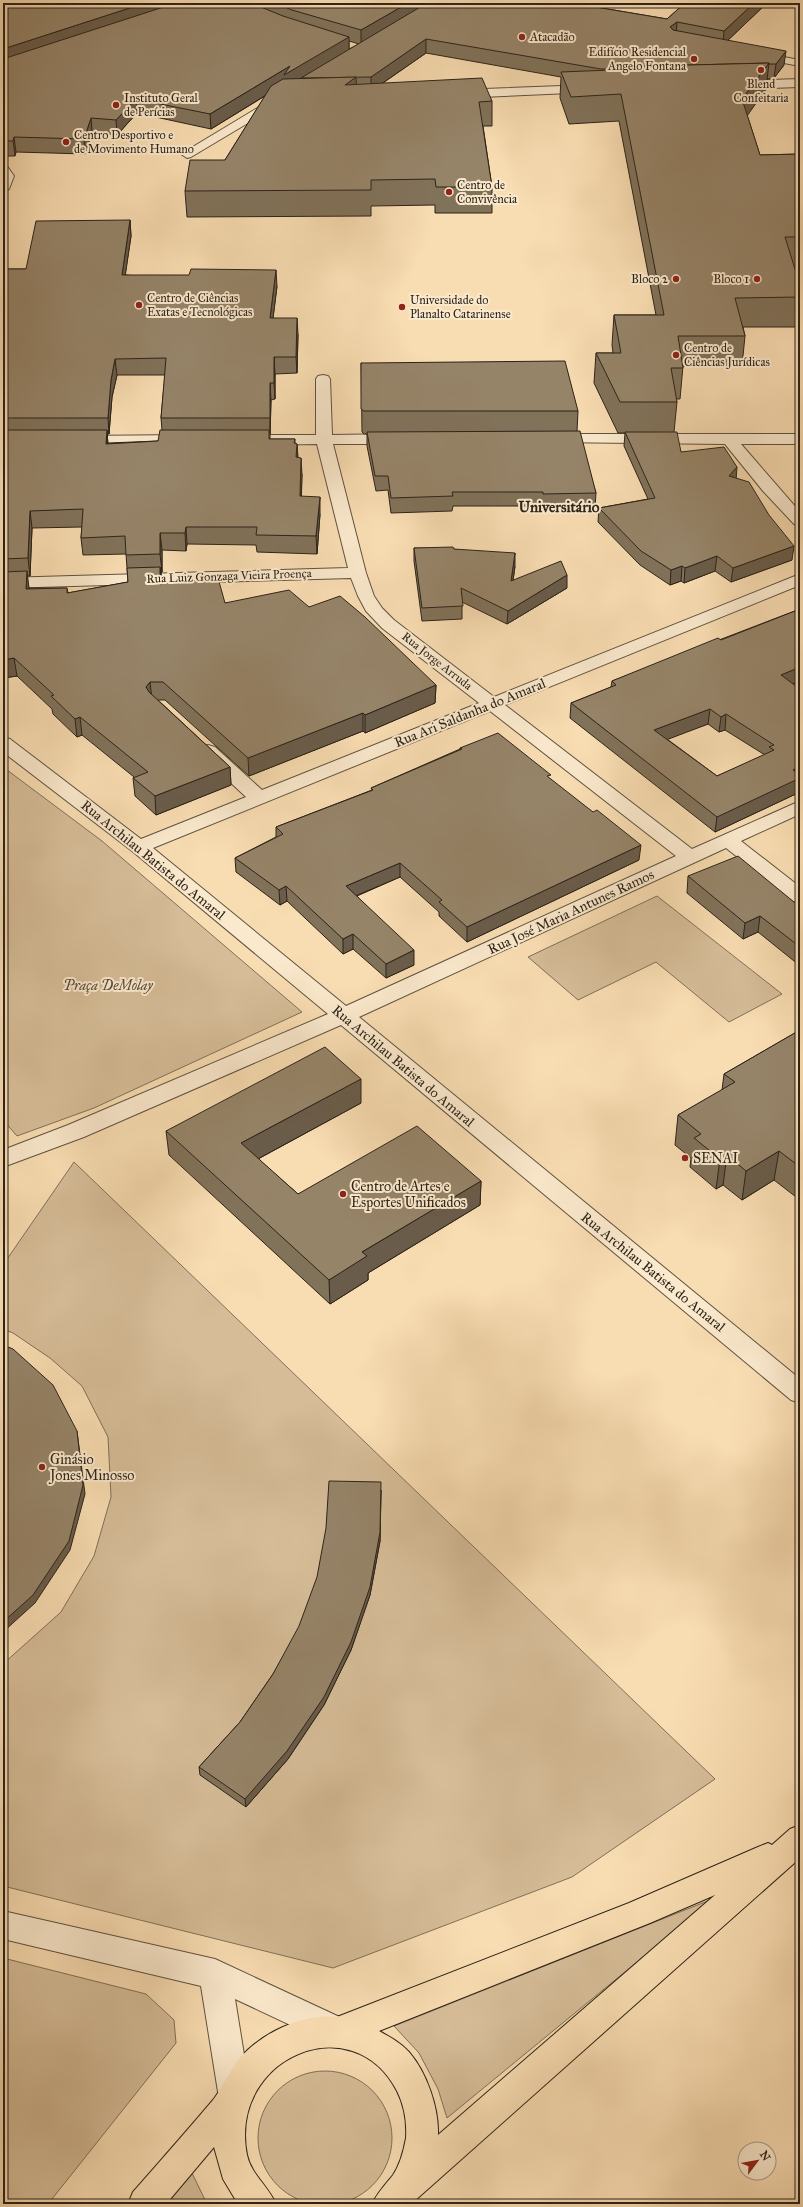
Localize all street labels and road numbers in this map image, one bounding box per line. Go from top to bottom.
street label: Rua Luiz Gonzaga Vieira Proença [146,566,313,587]
street label: Rua Jorge Arruda [398,629,476,694]
street label: Rua Ari Saldanha do Amaral [392,675,548,751]
street label: Rua Archilau Batista do Amaral [77,797,229,924]
street label: Rua José Maria Antunes Ramos [485,866,657,959]
street label: Rua Archilau Batista do Amaral [328,1001,478,1131]
street label: Rua Archilau Batista do Amaral [577,1209,729,1336]

